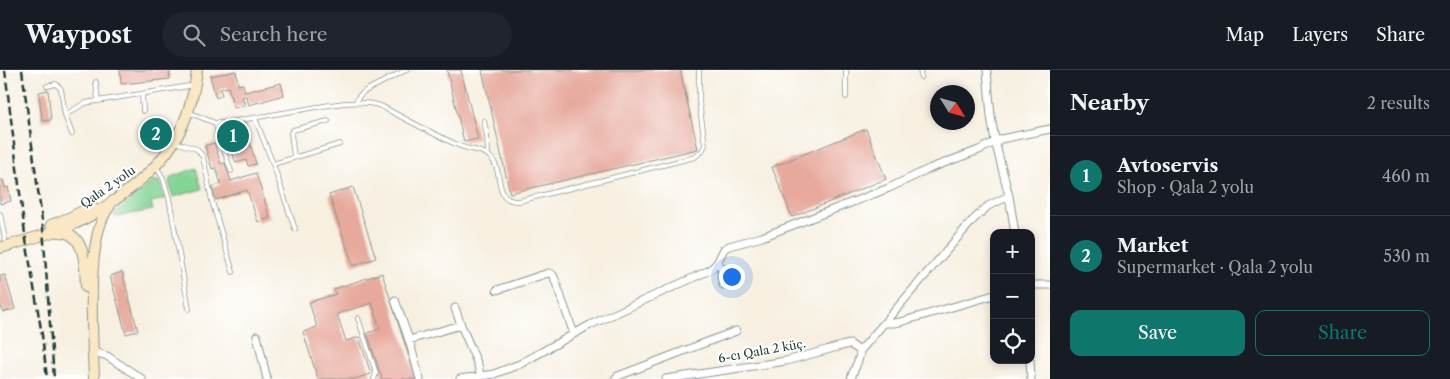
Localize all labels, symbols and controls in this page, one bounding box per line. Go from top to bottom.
search box [162,12,512,57]
text: Waypost [25,20,132,49]
icon: search [180,21,208,49]
text: Search here [220,23,327,46]
text: Map [1226,24,1264,46]
text: Layers [1292,24,1348,46]
text: Share [1376,24,1425,46]
north arrow [930,85,975,130]
text: Nearby [1070,90,1149,115]
text: 2 results [1367,93,1430,113]
pin: 2 [140,115,172,153]
pin: 1 [217,117,249,155]
text: Avtoservis [1117,154,1218,177]
street label: Qala 2 yolu [77,162,139,211]
text: 1 [1082,166,1090,186]
text: 460 m [1382,166,1430,186]
text: Shop · Qala 2 yolu [1117,177,1254,197]
map controls [990,229,1035,364]
button: + [990,229,1035,274]
text: Market [1117,234,1188,257]
text: 2 [1081,246,1091,266]
text: 530 m [1383,246,1430,266]
text: Supermarket · Qala 2 yolu [1117,257,1313,277]
your location [719,264,745,290]
button: − [990,274,1035,319]
button: Save [1070,310,1245,356]
button: Share [1255,310,1430,356]
button: locate [990,319,1035,364]
street label: 6-cı Qala 2 küç. [717,335,807,366]

